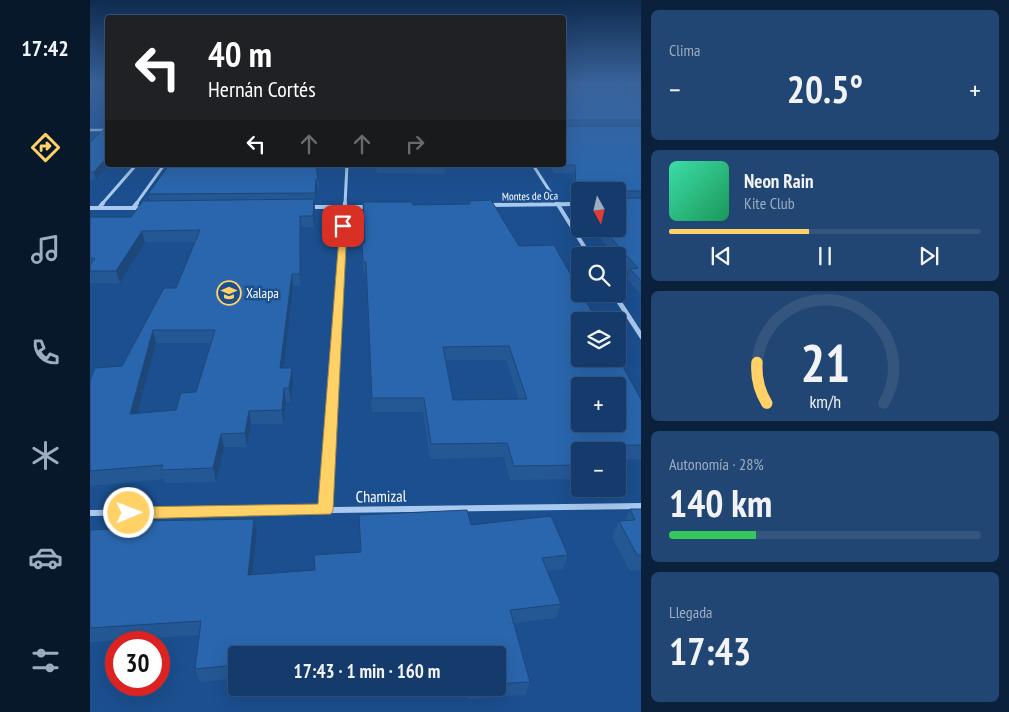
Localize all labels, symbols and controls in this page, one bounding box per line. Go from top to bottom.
text: 40 m [208,31,272,77]
text: 17:42 [21,34,69,62]
icon: left [125,35,190,100]
text: Clima [669,40,700,60]
text: 20.5° [787,64,863,113]
text: − [669,71,681,108]
text: + [969,71,981,108]
text: Hernán Cortés [208,75,316,103]
icon: directions [28,130,63,165]
icon: left [242,130,270,158]
icon: ahead [295,130,323,158]
icon: ahead [348,130,376,158]
icon: right [401,130,429,158]
text: Neon Rain [744,169,813,193]
north arrow [571,182,626,238]
map controls [571,182,626,497]
street label: Montes de Oca [502,189,558,203]
text: Kite Club [744,193,795,213]
pin [322,205,364,247]
icon: arrive [329,212,357,240]
icon: music [28,232,63,267]
icon: previous [707,242,735,270]
icon: pause [811,242,839,270]
icon: next [915,242,943,270]
button: search [571,247,626,302]
school or university icon: Xalapa [216,280,242,306]
place label: Xalapa [246,284,279,302]
button: layers [571,312,626,367]
text: 21 [800,329,850,396]
icon: phone [28,335,63,370]
button: + [571,377,626,432]
text: km/h [809,390,841,413]
icon: climate [28,438,63,473]
button: − [571,442,626,497]
text: Autonomía · 28% [669,454,764,474]
text: 140 km [669,478,772,527]
position arrow [102,486,154,538]
street label: Chamizal [356,486,407,506]
icon: car [28,540,63,575]
text: Llegada [669,602,713,622]
text: 17:43 [669,626,751,675]
speed limit sign: 30 [105,631,170,696]
icon: filters [28,643,63,678]
text: 17:43 · 1 min · 160 m [294,659,440,683]

